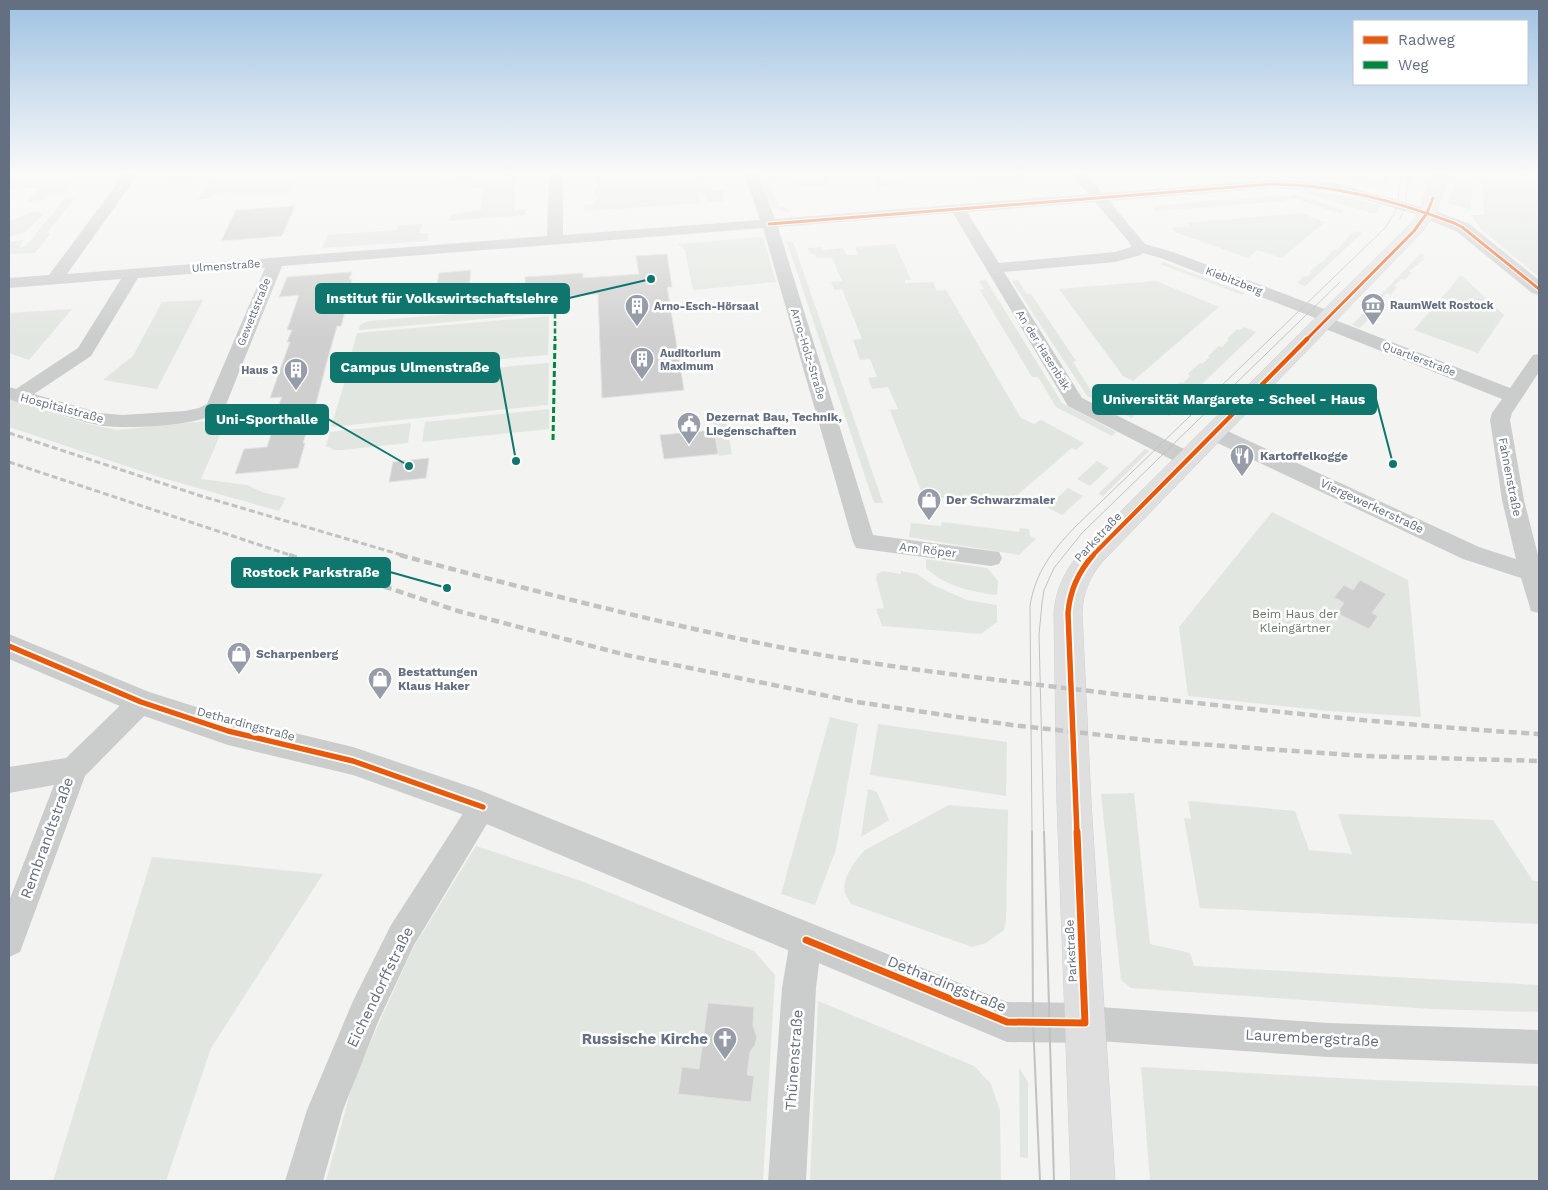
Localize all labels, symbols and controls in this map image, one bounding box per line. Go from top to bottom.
legend [1353,20,1528,85]
text: Radweg [1398,31,1455,49]
text: Weg [1398,56,1429,74]
street label: Ulmenstraße [191,257,261,275]
street label: Kiebitzberg [1204,264,1265,298]
street label: Gewettstraße [234,276,274,348]
callout: Institut für Volkswirtschaftslehre [316,284,569,313]
text: Institut für Volkswirtschaftslehre [326,290,558,306]
museum icon: RaumWelt Rostock [1360,292,1386,326]
building icon: Arno-Esch-Hörsaal [624,293,650,327]
place label: RaumWelt Rostock [1390,299,1494,312]
place label: Arno-Esch-Hörsaal [654,300,759,313]
street label: Arno-Holz-Straße [788,307,828,401]
street label: An der Hasenbäk [1013,308,1073,392]
street label: Quartierstraße [1380,339,1458,379]
building icon: Auditorium Maximum [629,346,655,380]
place label: Auditorium Maximum [660,347,721,373]
callout: Campus Ulmenstraße [331,353,499,382]
building icon: Haus 3 [283,357,309,391]
text: Campus Ulmenstraße [341,359,489,375]
place label: Haus 3 [241,364,278,377]
callout: Universität Margarete - Scheel - Haus [1093,385,1376,414]
street label: Hospitalstraße [19,390,105,426]
text: Universität Margarete - Scheel - Haus [1103,391,1366,407]
callout: Uni-Sporthalle [206,405,328,434]
place label: Dezernat Bau, Technik, Liegenschaften [706,410,842,438]
text: Uni-Sporthalle [216,411,318,427]
public building icon: Dezernat Bau, Technik, Liegenschaften [676,411,702,445]
street label: Fahnenstraße [1496,436,1525,518]
restaurant icon: Kartoffelkogge [1229,443,1255,477]
place label: Kartoffelkogge [1260,449,1348,463]
street label: Viergewerkerstraße [1318,476,1426,536]
shop icon: Der Schwarzmaler [916,487,942,521]
place label: Der Schwarzmaler [946,493,1056,507]
street label: Parkstraße [1071,509,1125,565]
street label: Am Röper [898,540,958,560]
callout: Rostock Parkstraße [232,558,390,587]
text: Rostock Parkstraße [242,564,380,580]
park label: Beim Haus der Kleingärtner [1252,607,1338,635]
shop icon: Scharpenberg [226,641,252,675]
place label: Scharpenberg [256,647,339,661]
place label: Bestattungen Klaus Haker [398,665,478,693]
shop icon: Bestattungen Klaus Haker [367,666,393,700]
street label: Dethardingstraße [195,704,297,744]
street label: Rembrandtstraße [17,775,77,901]
street label: Parkstraße [1062,919,1080,983]
street label: Eichendorffstraße [343,924,417,1050]
street label: Dethardingstraße [885,952,1009,1016]
street label: Thünenstraße [781,1009,807,1111]
church icon: Russische Kirche [712,1026,738,1060]
street label: Laurembergstraße [1245,1026,1379,1050]
place label: Russische Kirche [582,1030,708,1048]

